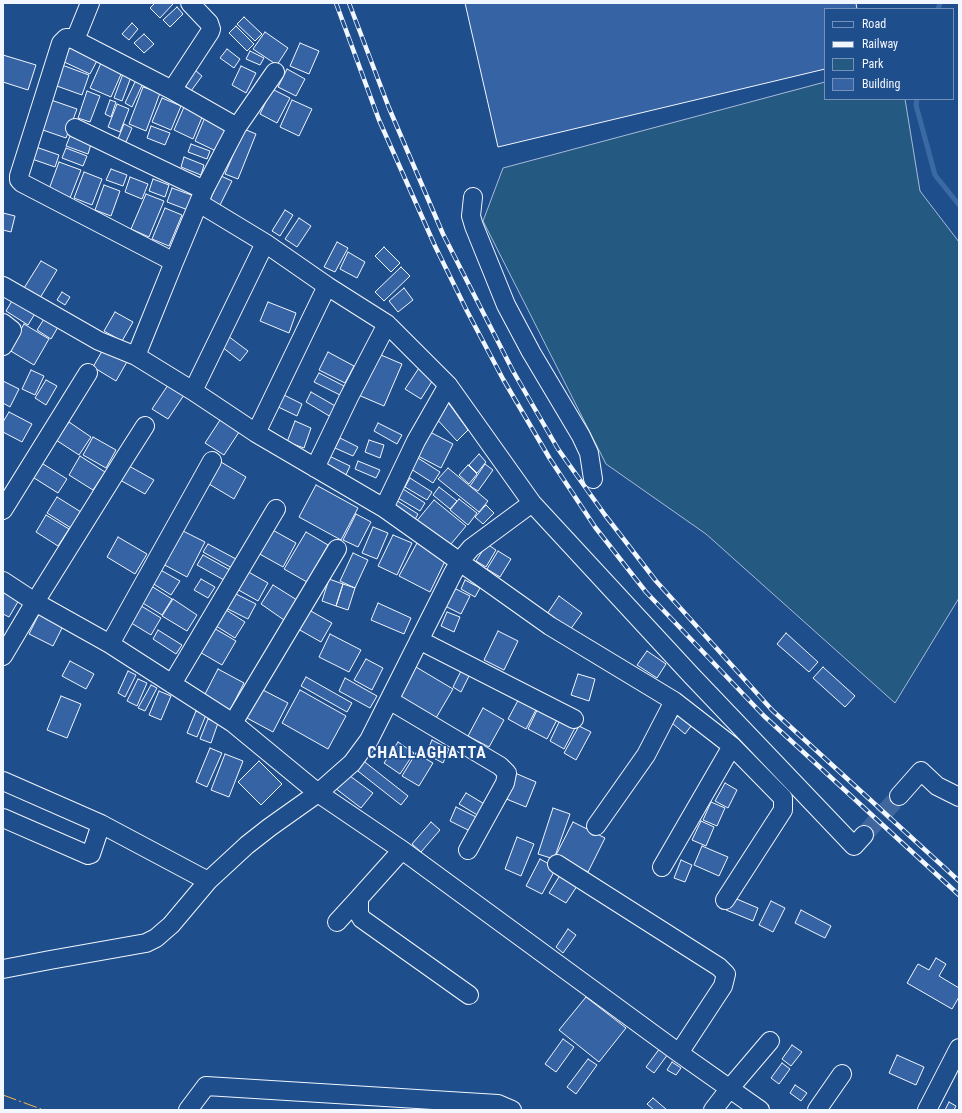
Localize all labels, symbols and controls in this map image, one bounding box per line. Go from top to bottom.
legend [824,8,954,100]
text: Road [862,17,886,31]
text: Railway [862,37,898,51]
text: Park [862,57,883,71]
text: Building [862,77,900,91]
district label: CHALLAGHATTA [367,744,487,764]

